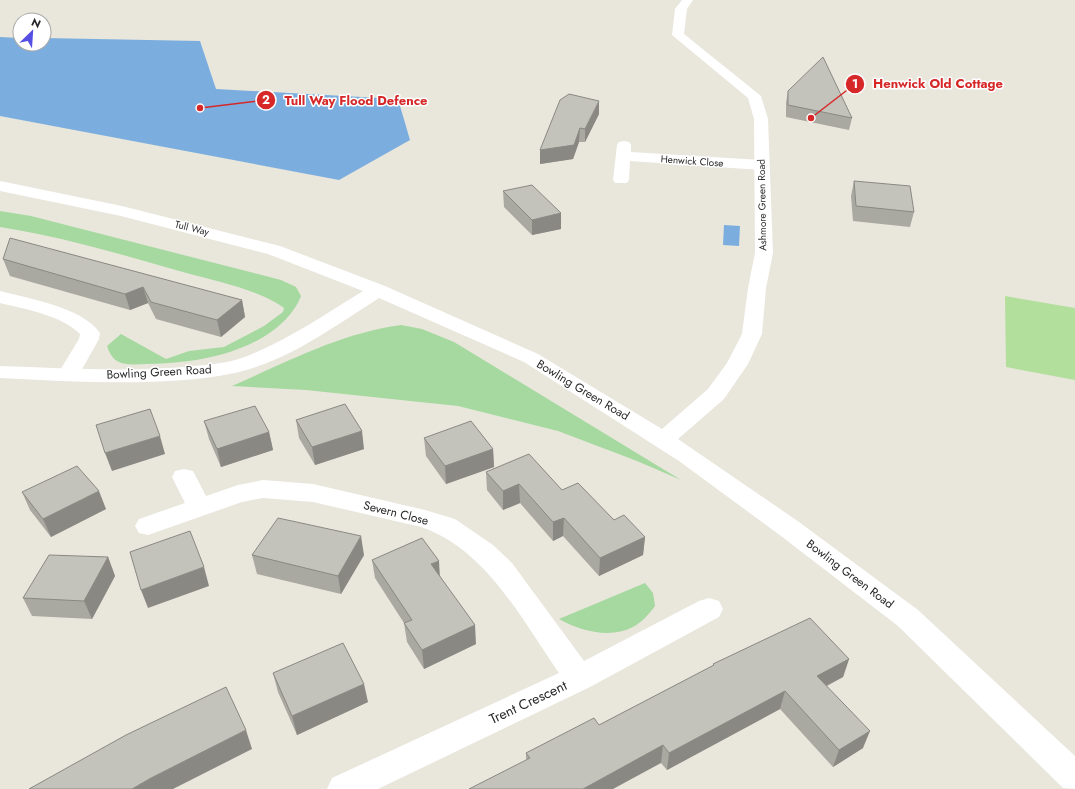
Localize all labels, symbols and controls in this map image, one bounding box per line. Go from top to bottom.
north arrow [12,12,52,52]
text: N [29,14,44,32]
callout: Henwick Old Cottage [845,71,1011,96]
text: Henwick Old Cottage [873,74,1004,93]
text: 1 [852,75,858,93]
callout: Tull Way Flood Defence [256,88,435,113]
text: 2 [262,91,270,109]
text: Tull Way Flood Defence [284,91,428,110]
street label: Henwick Close [660,151,724,171]
street label: Ashmore Green Road [754,159,770,251]
street label: Tull Way [173,217,211,240]
street label: Bowling Green Road [533,355,633,425]
street label: Bowling Green Road [106,360,212,384]
street label: Severn Close [362,496,430,530]
street label: Bowling Green Road [803,535,897,613]
street label: Trent Crescent [486,675,571,729]

